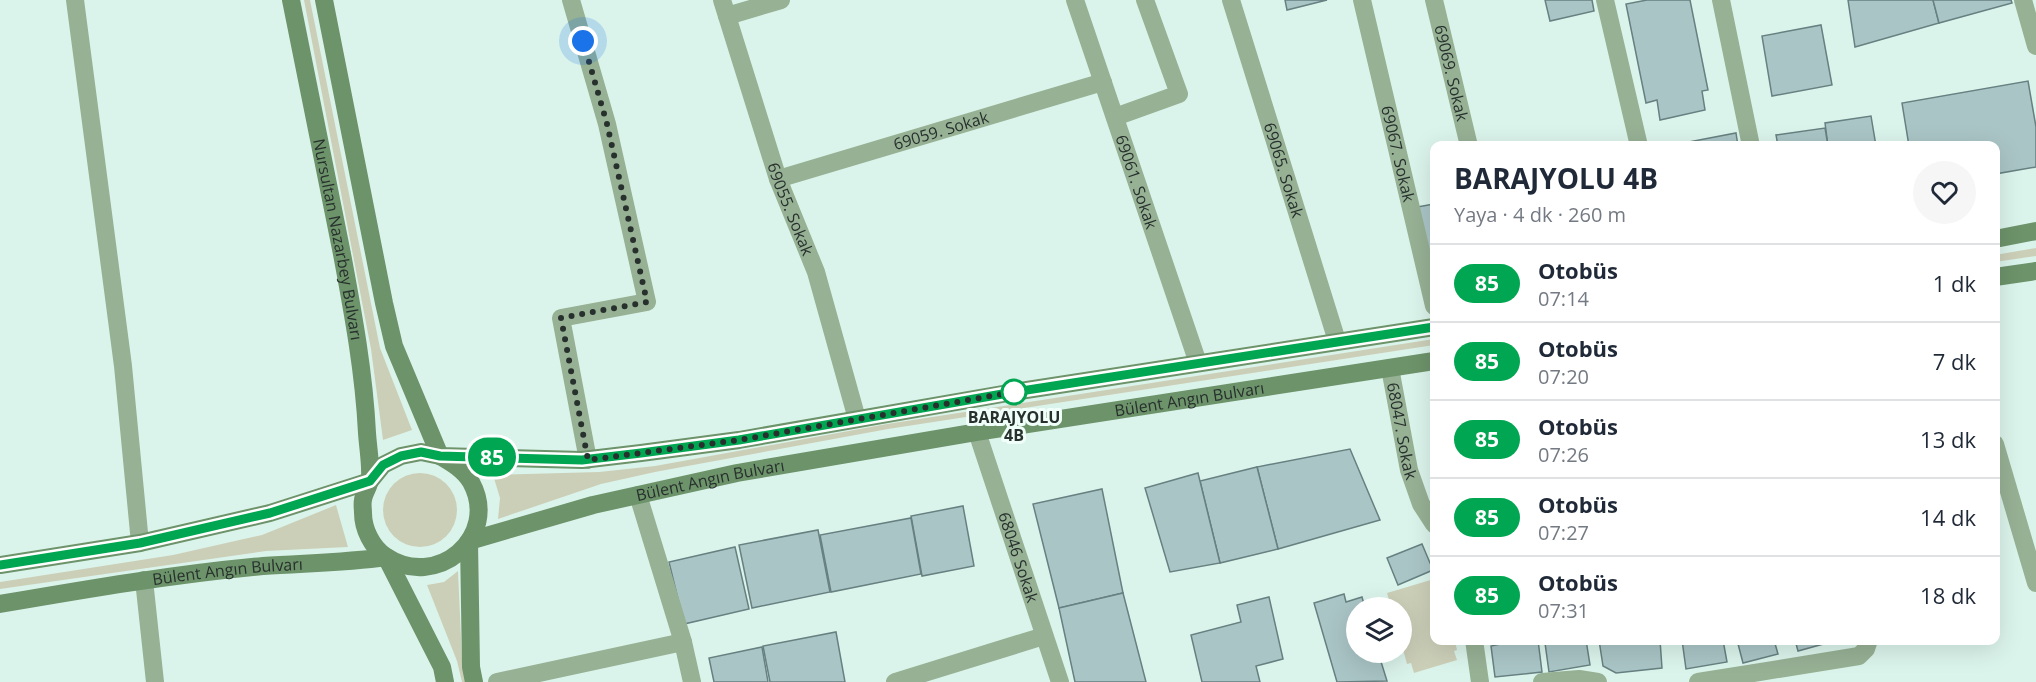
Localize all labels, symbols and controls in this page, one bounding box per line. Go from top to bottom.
street label: 69069. Sokak [1429,23,1474,124]
your location [568,26,598,56]
street label: 69067. Sokak [1376,103,1420,205]
street label: 69059. Sokak [891,106,992,155]
street label: 69065. Sokak [1259,120,1309,221]
street label: 69061. Sokak [1110,132,1163,232]
street label: Nursultan Nazarbey Bulvarı [308,137,368,342]
text: BARAJYOLU 4B [1454,159,1658,197]
street label: 69055. Sokak [763,160,819,259]
button: heart [1913,161,1976,224]
text: Yaya · 4 dk · 260 m [1454,201,1626,228]
text: Otobüs [1538,255,1618,285]
text: 1 dk [1933,268,1976,298]
text: 85 [1475,269,1499,297]
text: 07:14 [1538,285,1589,312]
text: Otobüs [1538,333,1618,363]
text: 7 dk [1933,346,1976,376]
text: 85 [1475,347,1499,375]
text: 07:20 [1538,363,1589,390]
street label: Bülent Angın Bulvarı [1113,377,1266,421]
marker: BARAJYOLU 4B [1001,379,1027,405]
street label: 68047. Sokak [1382,381,1423,483]
place label: BARAJYOLU 4B [968,406,1060,446]
text: Otobüs [1538,411,1618,441]
text: 13 dk [1920,424,1976,454]
text: 85 [1475,425,1499,453]
line badge: 85 [465,438,519,476]
text: 07:26 [1538,441,1589,468]
text: 85 [480,443,504,471]
street label: Bülent Angın Bulvarı [634,454,786,506]
text: Otobüs [1538,489,1618,519]
text: 14 dk [1920,502,1976,532]
text: 85 [1475,503,1499,531]
street label: 68046 Sokak [993,509,1044,606]
text: 07:27 [1538,519,1589,546]
street label: Bülent Angın Bulvarı [151,553,303,590]
text: Otobüs [1538,567,1618,597]
text: 18 dk [1920,580,1976,610]
text: 85 [1475,581,1499,609]
map controls [1346,597,1412,663]
button: layers [1346,597,1412,663]
text: 07:31 [1538,597,1589,624]

